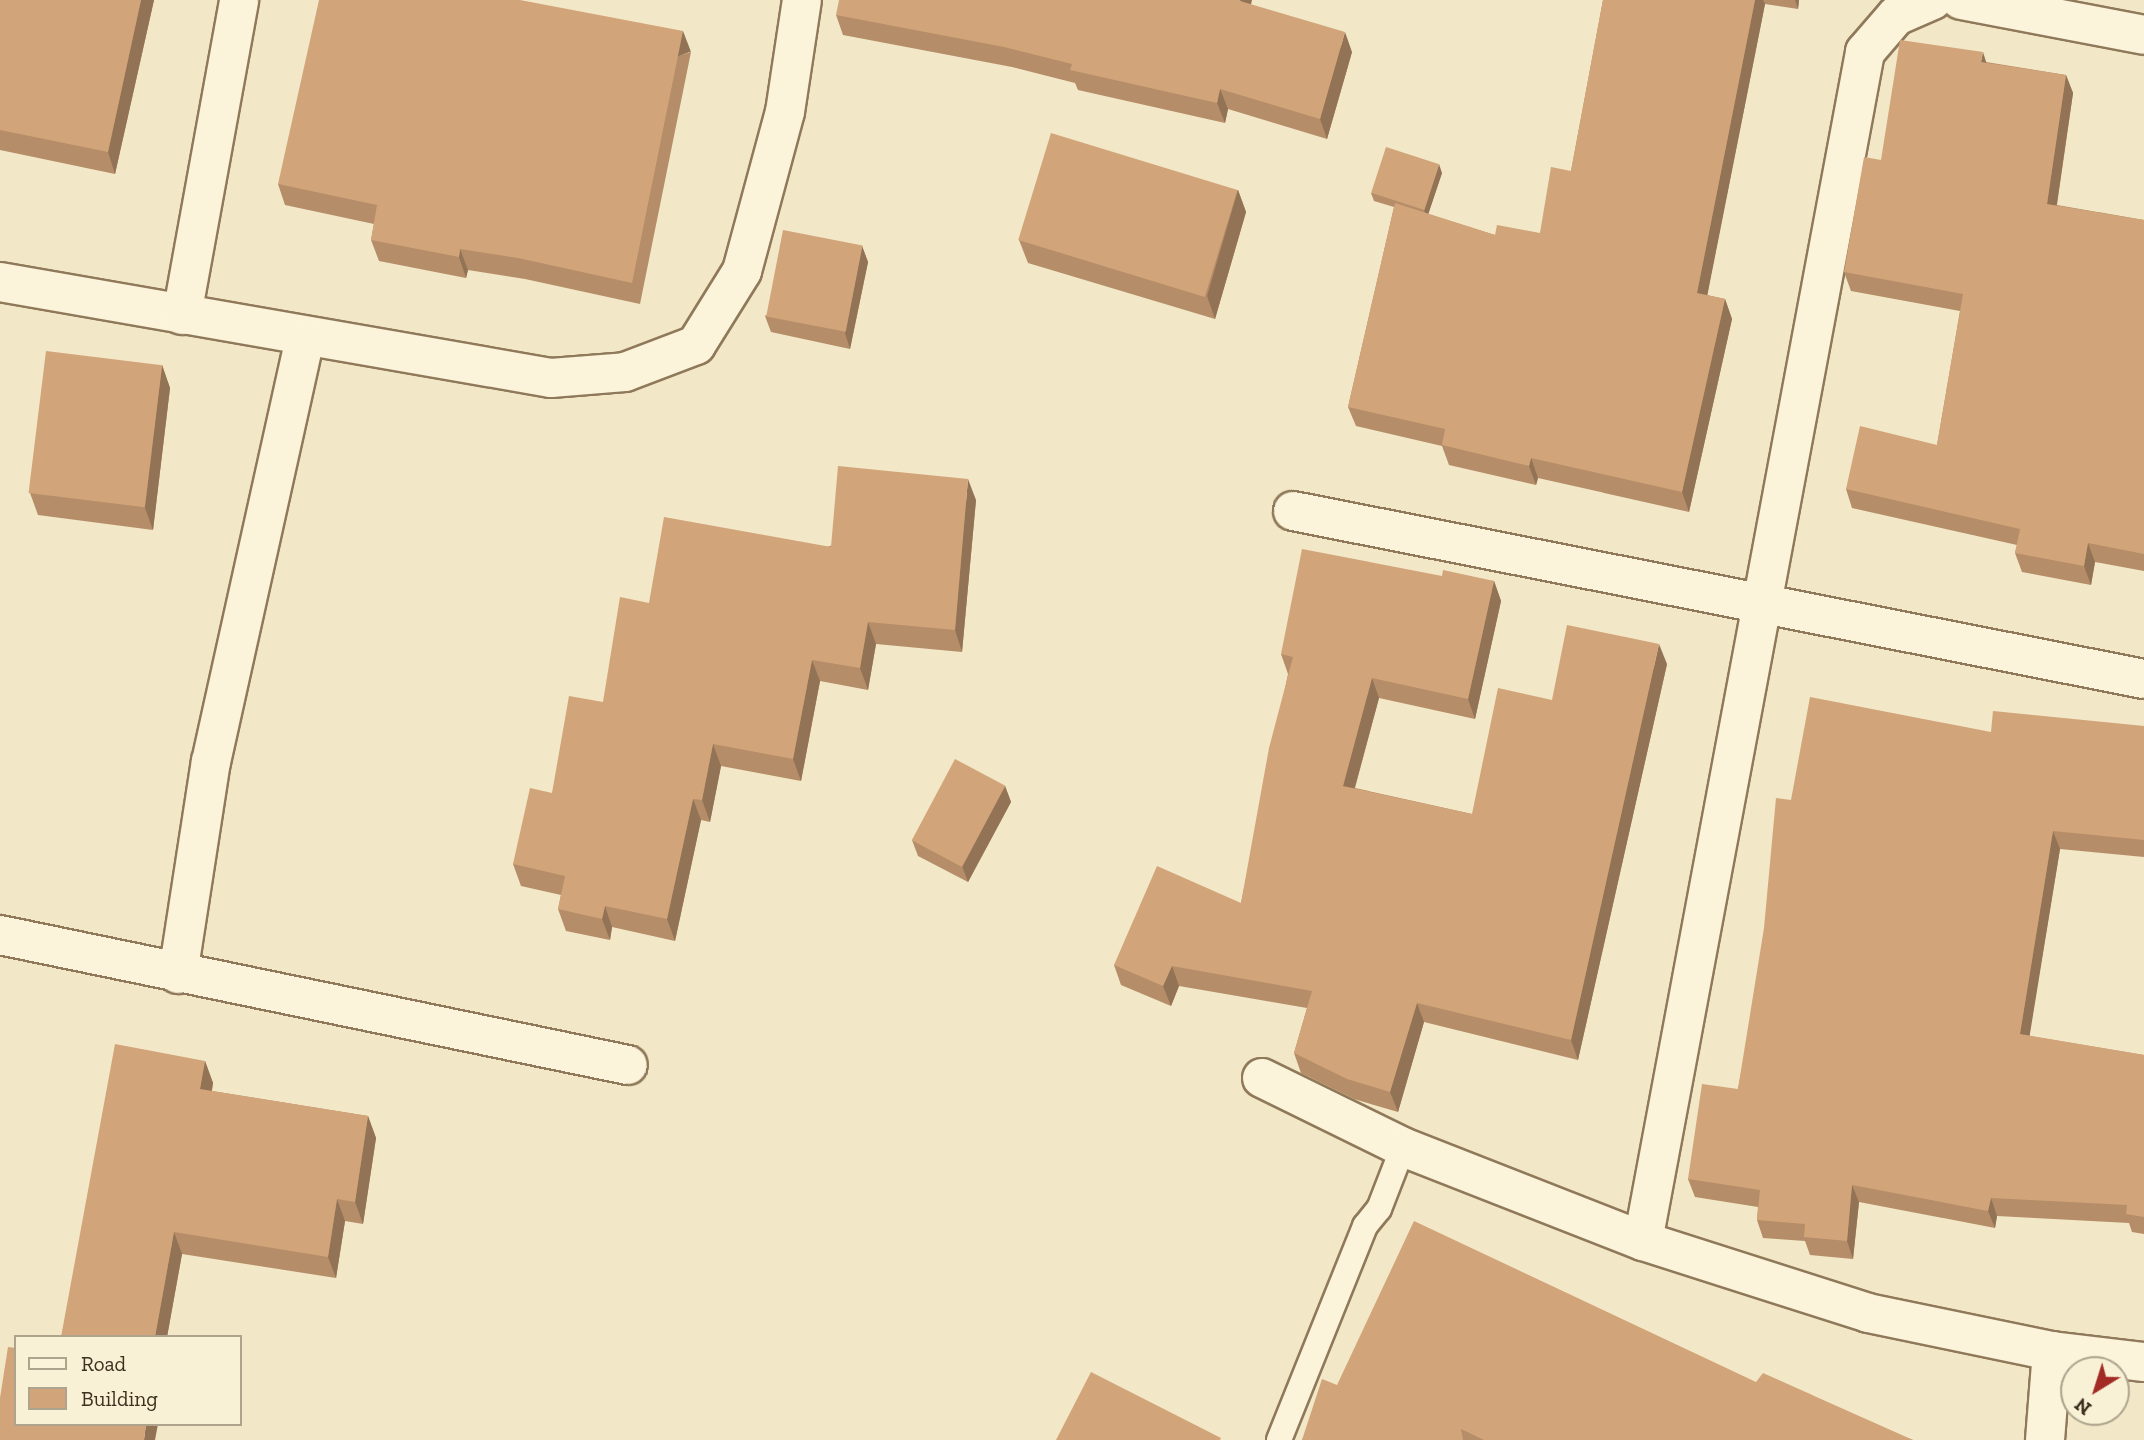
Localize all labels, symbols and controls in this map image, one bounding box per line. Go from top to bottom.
legend [14,1335,242,1426]
text: Road [81,1351,126,1376]
north arrow [2060,1356,2130,1426]
text: Building [81,1386,158,1411]
text: N [2070,1393,2096,1420]

